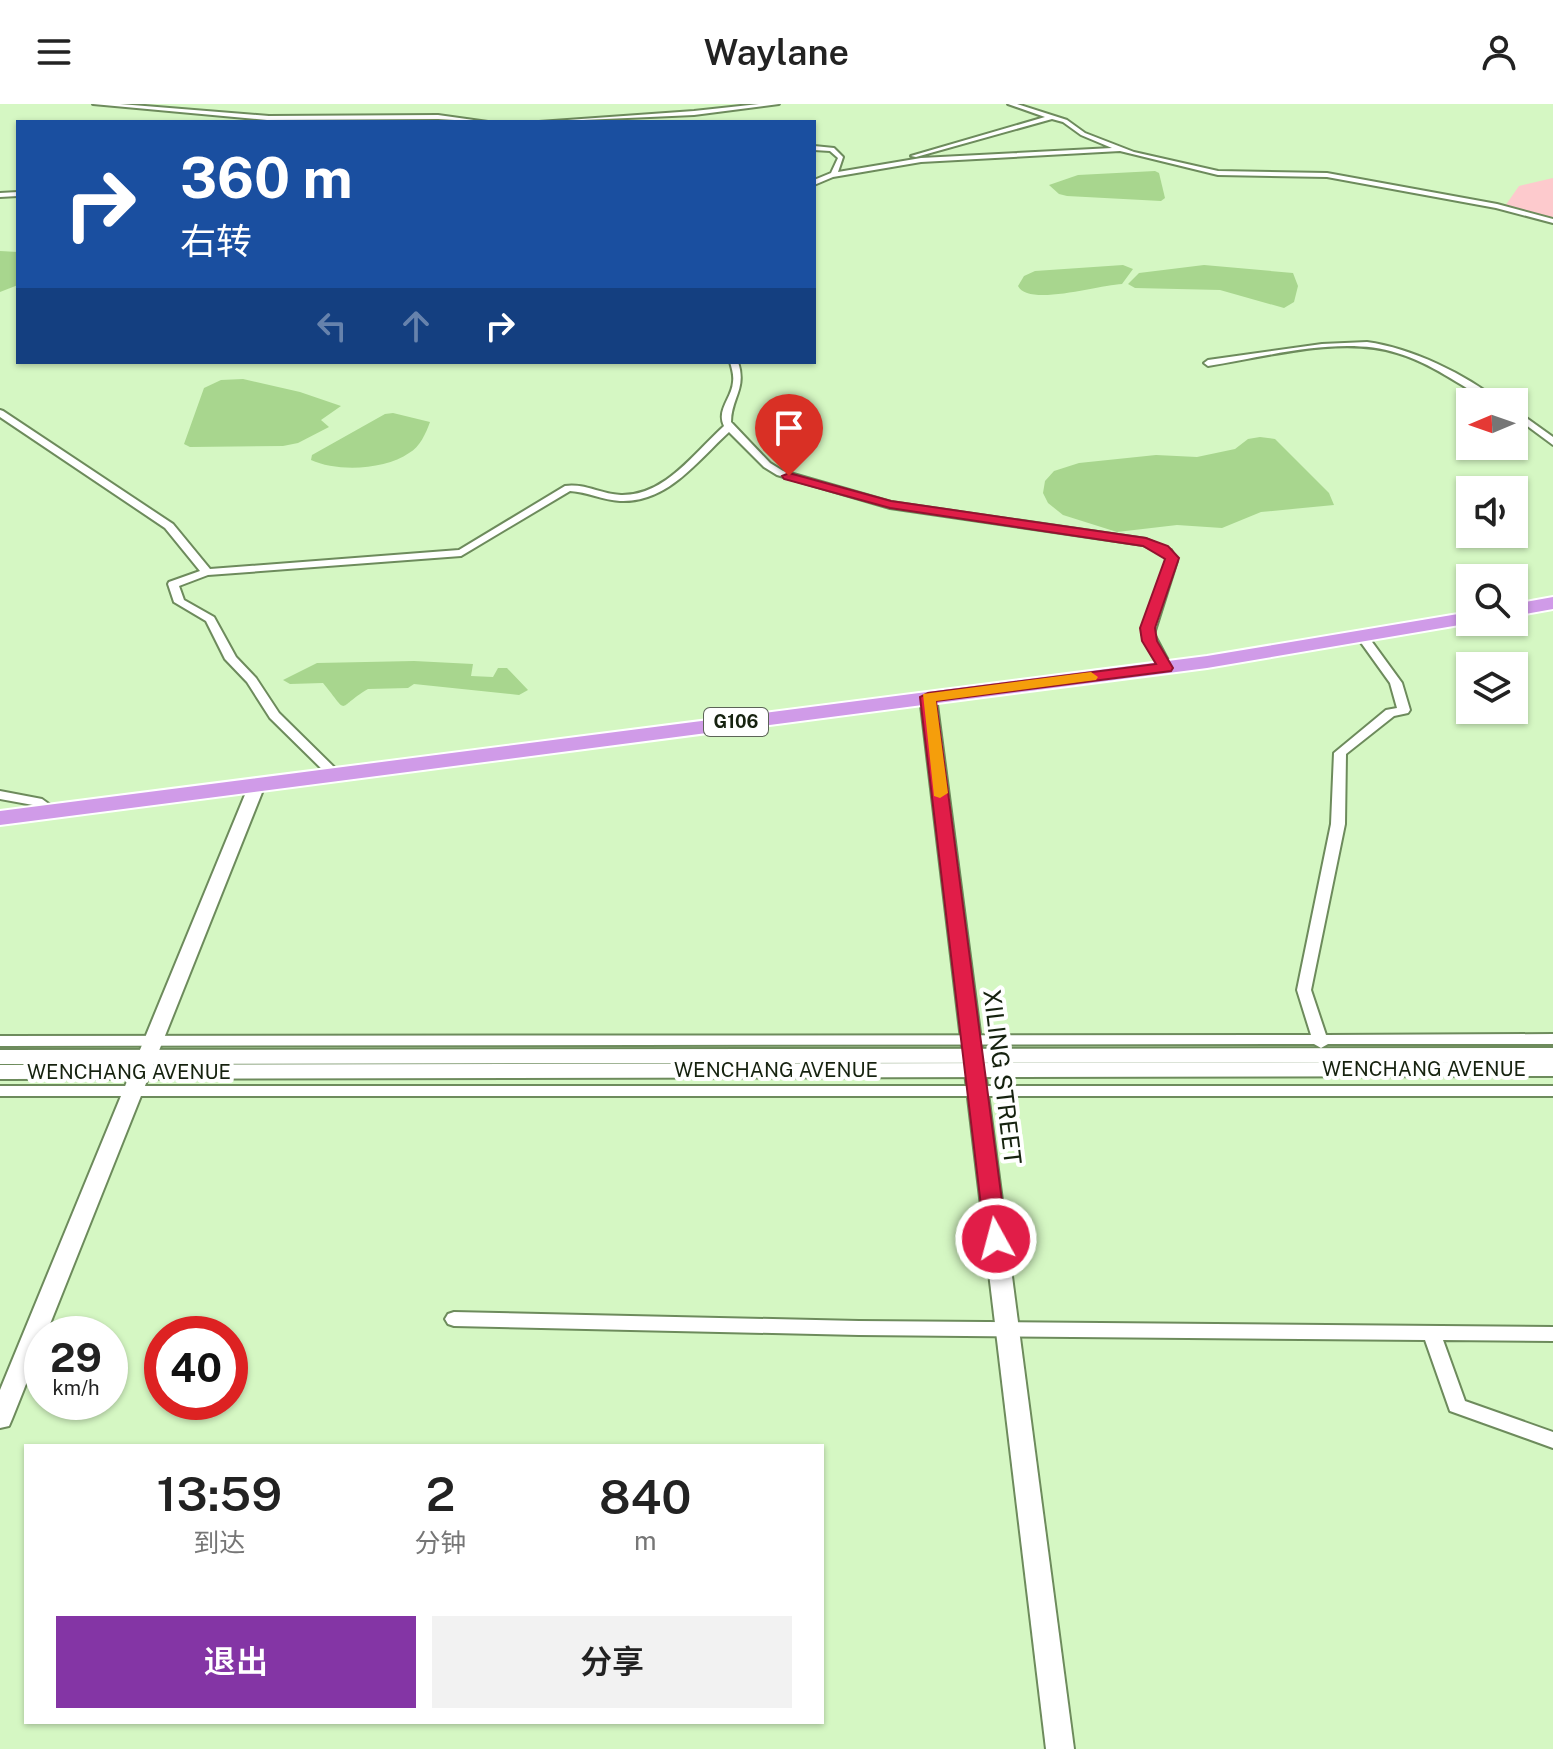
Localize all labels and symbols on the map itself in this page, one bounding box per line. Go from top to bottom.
north arrow [1456,388,1528,460]
pin [755,394,823,476]
road number: G106 [704,708,768,736]
street label: XILING STREET [978,988,1028,1166]
street label: WENCHANG AVENUE [1322,1057,1526,1081]
street label: WENCHANG AVENUE [674,1058,878,1082]
street label: WENCHANG AVENUE [27,1060,231,1084]
position arrow [954,1197,1038,1281]
speed limit sign: 40 [144,1316,248,1420]

